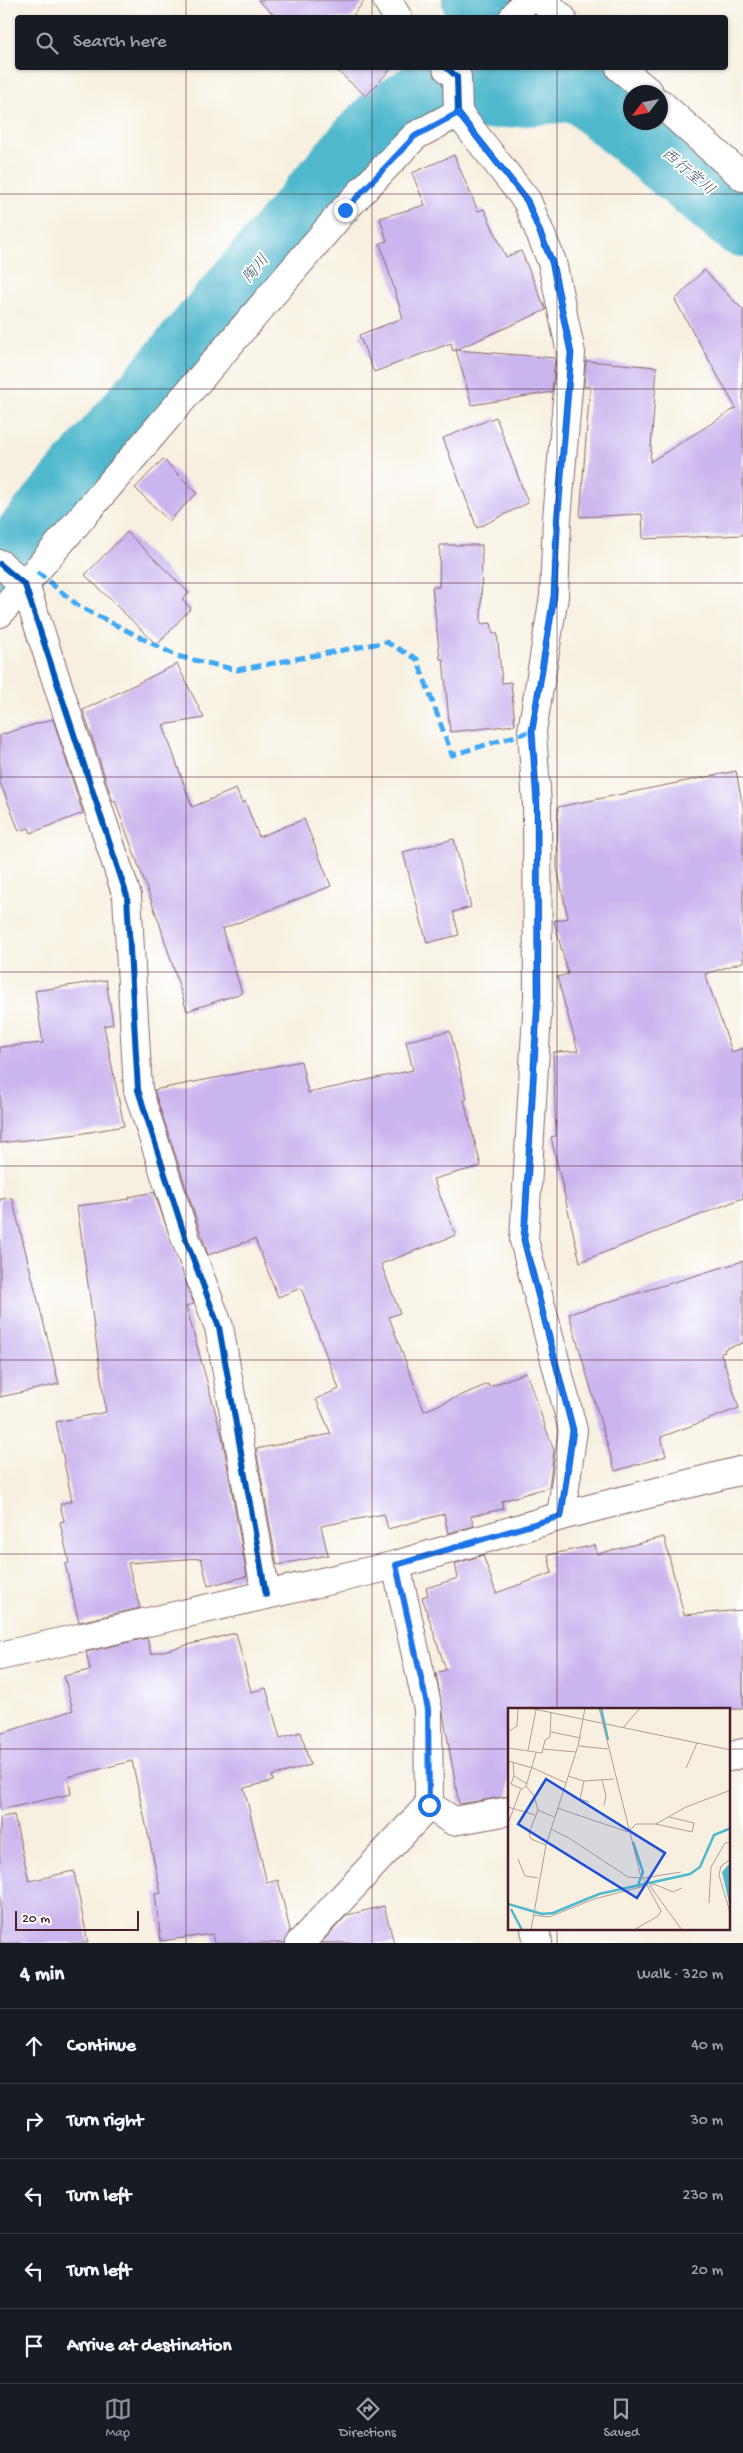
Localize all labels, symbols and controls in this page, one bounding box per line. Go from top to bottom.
search box [15,15,728,70]
icon: search [33,29,61,57]
text: Search here [73,31,167,54]
north arrow [623,85,668,130]
water label: 西行堂川 [656,144,718,201]
route end [334,199,357,222]
water label: 陶川 [239,251,275,288]
inset map [508,1708,730,1930]
route start [418,1794,441,1817]
scale bar [15,1908,139,1931]
text: 20 m [22,1911,50,1928]
text: 4 min [20,1963,64,1988]
text: Walk · 320 m [637,1966,723,1985]
icon: ahead [20,2032,48,2060]
text: Continue [67,2035,136,2058]
text: 40 m [691,2037,723,2056]
icon: right [20,2107,48,2135]
text: Turn right [67,2110,143,2133]
text: 30 m [690,2112,723,2131]
icon: left [20,2182,48,2210]
text: Turn left [67,2185,131,2208]
text: 230 m [683,2187,723,2206]
icon: left [20,2257,48,2285]
text: Turn left [67,2260,131,2283]
text: 20 m [691,2262,723,2281]
icon: arrive [20,2332,48,2360]
text: Arrive at destination [67,2335,231,2358]
tab: Map [104,2395,132,2442]
tab: Directions [339,2395,396,2442]
tab: Saved [603,2395,639,2442]

